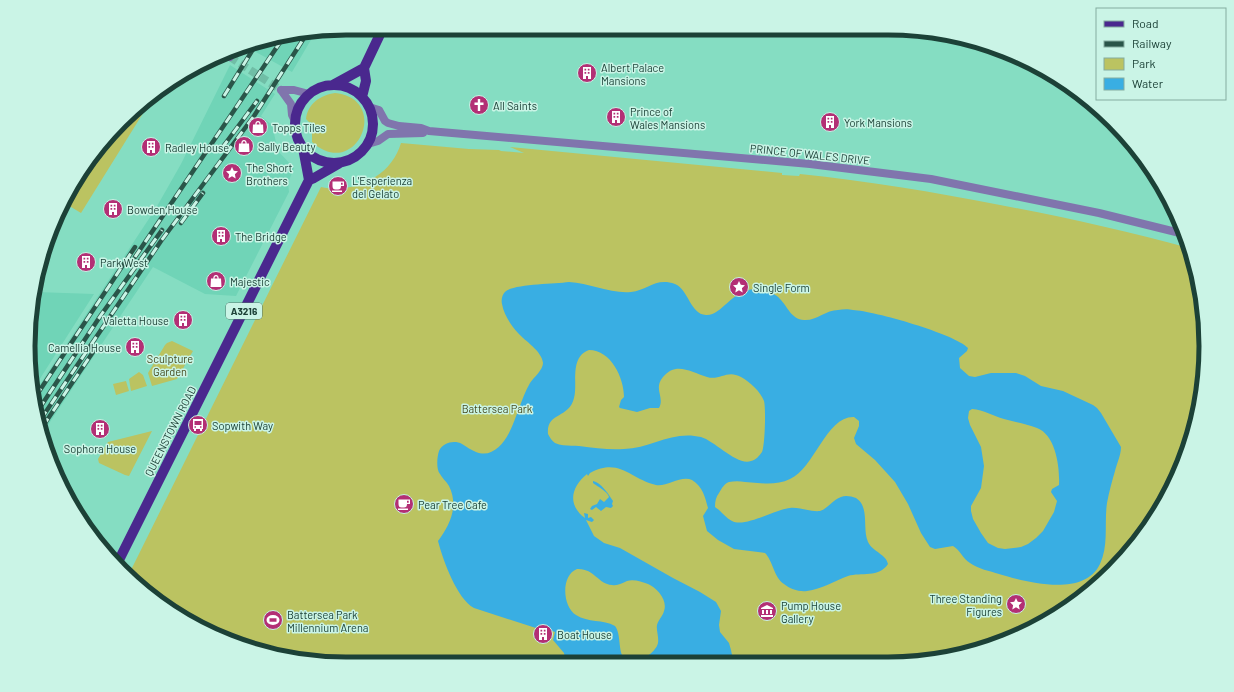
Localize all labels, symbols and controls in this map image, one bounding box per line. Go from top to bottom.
legend [1096,8,1226,100]
text: Road [1132,16,1159,30]
text: Railway [1132,36,1172,50]
text: Park [1132,56,1156,70]
place label: Albert Palace Mansions [601,61,664,87]
building icon: Albert Palace Mansions [576,62,598,84]
text: Water [1132,76,1164,90]
church icon: All Saints [468,94,490,116]
place label: All Saints [493,99,537,112]
place label: Prince of Wales Mansions [630,105,705,131]
building icon: Prince of Wales Mansions [605,106,627,128]
building icon: York Mansions [819,111,841,133]
shop icon: Topps Tiles [247,116,269,138]
place label: York Mansions [844,116,912,129]
place label: Topps Tiles [272,121,326,134]
shop icon: Sally Beauty [233,135,255,157]
building icon: Radley House [140,136,162,158]
place label: Sally Beauty [258,140,316,153]
place label: Radley House [165,141,229,154]
street label: PRINCE OF WALES DRIVE [749,141,871,167]
place label: The Short Brothers [246,161,293,187]
place icon: The Short Brothers [221,162,243,184]
place label: L'Esperienza del Gelato [352,174,412,200]
cafe icon: L'Esperienza del Gelato [327,175,349,197]
building icon: Bowden House [102,198,124,220]
place label: Bowden House [127,203,198,216]
building icon: The Bridge [210,225,232,247]
place label: The Bridge [235,230,287,243]
building icon: Park West [75,251,97,273]
place label: Park West [100,256,148,269]
shop icon: Majestic [205,270,227,292]
place label: Majestic [230,275,270,288]
place icon: Single Form [728,276,750,298]
place label: Single Form [753,281,810,294]
road number: A3216 [226,303,262,319]
building icon: Valetta House [172,309,194,331]
place label: Valetta House [103,314,169,327]
building icon: Camellia House [124,336,146,358]
place label: Camellia House [48,341,121,354]
park label: Sculpture Garden [147,352,193,378]
street label: QUEENSTOWN ROAD [142,384,198,478]
park label: Battersea Park [462,402,533,415]
bus stop icon: Sopwith Way [187,414,209,436]
building icon: Sophora House [89,418,111,440]
place label: Sopwith Way [212,419,273,432]
place label: Sophora House [64,442,136,455]
cafe icon: Pear Tree Cafe [393,493,415,515]
place label: Pear Tree Cafe [418,498,487,511]
place label: Three Standing Figures [929,592,1002,618]
place icon: Three Standing Figures [1005,593,1027,615]
place label: Pump House Gallery [781,599,841,625]
museum icon: Pump House Gallery [756,600,778,622]
place label: Battersea Park Millennium Arena [287,608,369,634]
sports icon: Battersea Park Millennium Arena [262,609,284,631]
building icon: Boat House [532,623,554,645]
place label: Boat House [557,628,612,641]

